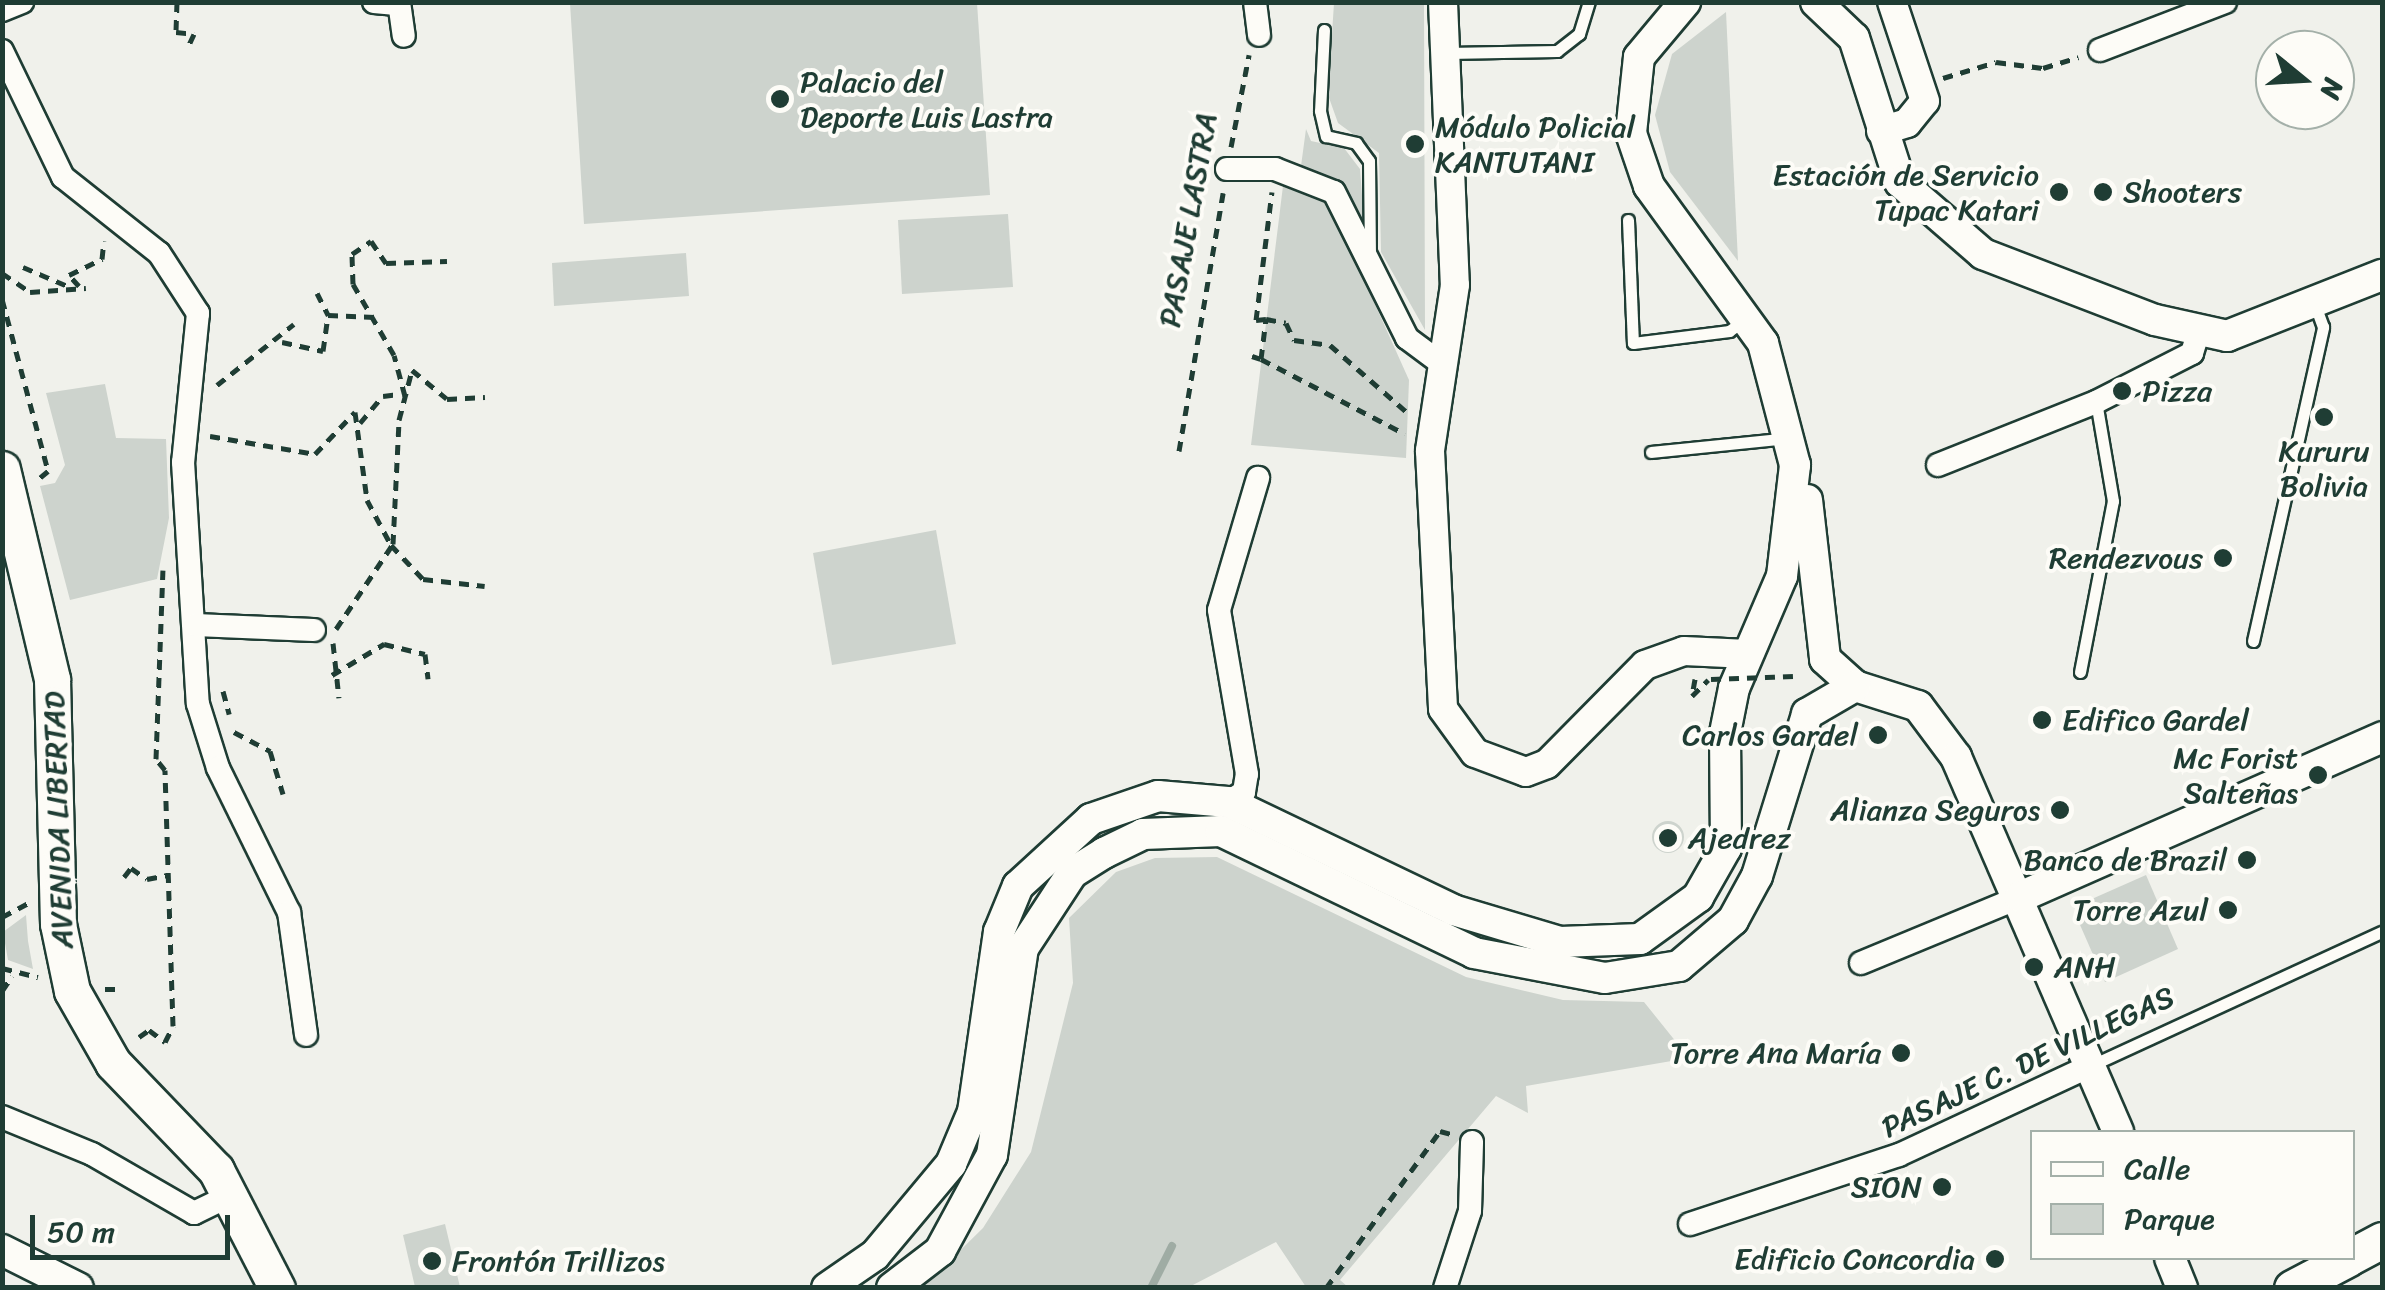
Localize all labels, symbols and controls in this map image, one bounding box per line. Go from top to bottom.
north arrow [2255,30,2355,130]
place label: Palacio del Deporte Luis Lastra [800,64,1054,134]
text: N [2306,72,2358,106]
marker: Palacio del Deporte Luis Lastra [769,88,791,110]
place label: Módulo Policial KANTUTANI [1435,109,1635,180]
street label: PASAJE LASTRA [1151,110,1225,330]
marker: Módulo Policial KANTUTANI [1404,133,1426,155]
place label: Estación de Servicio Tupac Katari [1772,157,2039,228]
place label: Shooters [2123,174,2242,210]
marker: Estación de Servicio Tupac Katari [2048,181,2070,203]
marker: Shooters [2092,181,2114,203]
place label: Pizza [2142,373,2212,409]
marker: Pizza [2111,380,2133,402]
marker: Kururu Bolivia [2313,406,2335,428]
place label: Kururu Bolivia [2278,433,2370,504]
place label: Rendezvous [2049,540,2203,576]
marker: Rendezvous [2212,547,2234,569]
street label: AVENIDA LIBERTAD [35,689,81,951]
place label: Edifico Gardel [2062,702,2249,738]
marker: Edifico Gardel [2031,709,2053,731]
place label: Carlos Gardel [1682,717,1858,753]
marker: Carlos Gardel [1867,724,1889,746]
place label: Mc Forist Salteñas [2173,740,2298,810]
marker: Mc Forist Salteñas [2307,764,2329,786]
place label: Alianza Seguros [1830,792,2040,828]
marker: Alianza Seguros [2049,799,2071,821]
place label: Ajedrez [1688,820,1791,856]
marker: Ajedrez [1657,827,1679,849]
place label: Banco de Brazil [2022,842,2227,878]
marker: Banco de Brazil [2236,849,2258,871]
place label: Torre Azul [2072,892,2208,928]
marker: Torre Azul [2217,899,2239,921]
place label: ANH [2054,949,2116,985]
marker: ANH [2023,956,2045,978]
street label: PASAJE C. DE VILLEGAS [1875,978,2181,1146]
place label: Torre Ana María [1670,1035,1881,1071]
marker: Torre Ana María [1890,1042,1912,1064]
legend [2030,1130,2355,1260]
text: Calle [2124,1142,2190,1196]
place label: SION [1851,1169,1922,1205]
marker: SION [1931,1176,1953,1198]
text: Parque [2124,1192,2215,1246]
scale bar [35,1195,235,1257]
text: 50 m [47,1205,115,1259]
place label: Edificio Concordia [1734,1241,1975,1277]
place label: Frontón Trillizos [452,1243,666,1279]
marker: Edificio Concordia [1984,1248,2006,1270]
marker: Frontón Trillizos [421,1250,443,1272]

